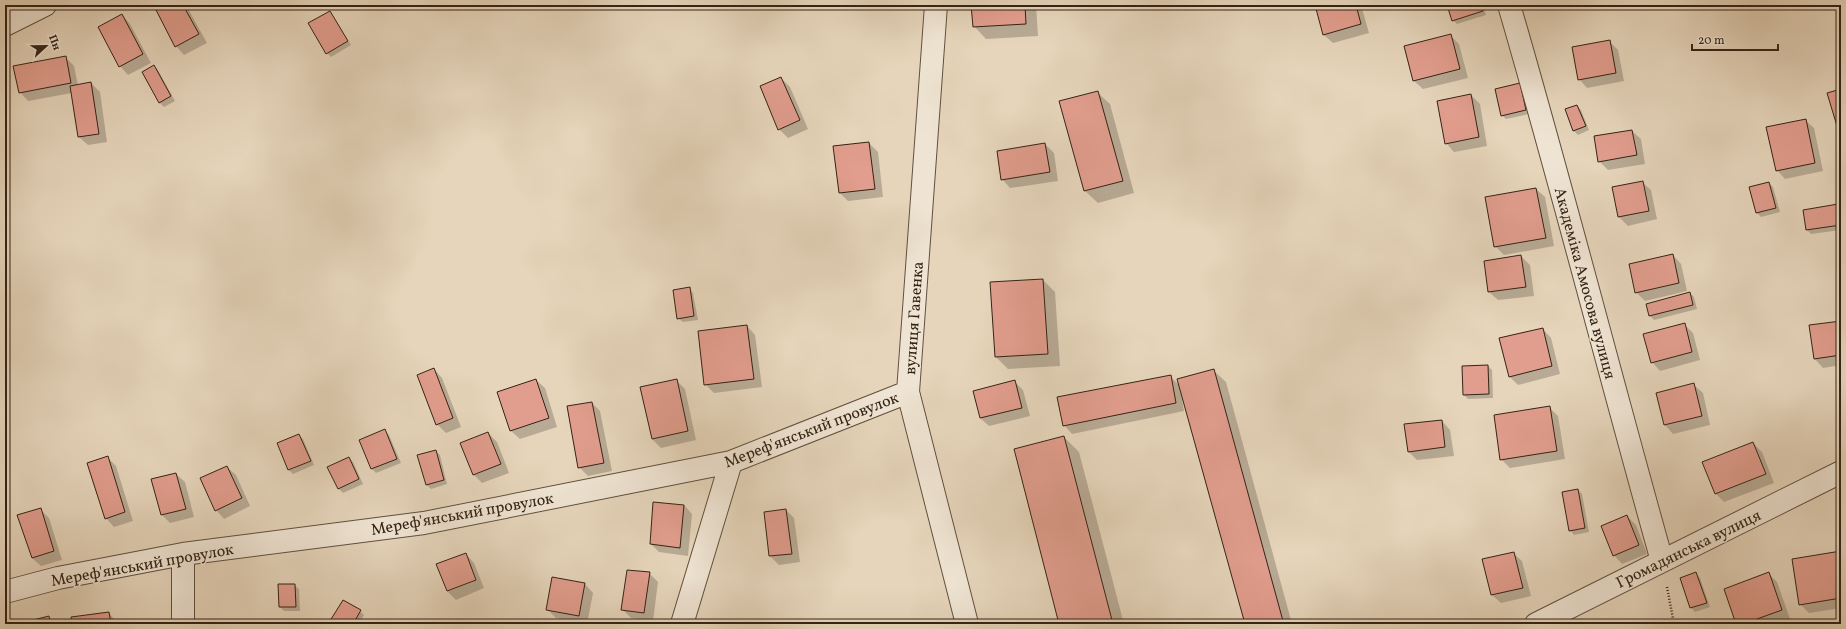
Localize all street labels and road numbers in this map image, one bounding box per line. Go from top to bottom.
street label: Академіка Амосова вулиця [1548,185,1620,382]
street label: вулиця Гавенка [900,261,930,376]
street label: Мереф'янський провулок [721,387,903,474]
street label: Мереф'янський провулок [369,488,556,542]
street label: Громадянська вулиця [1613,505,1765,595]
street label: Мереф'янський провулок [49,539,236,593]

